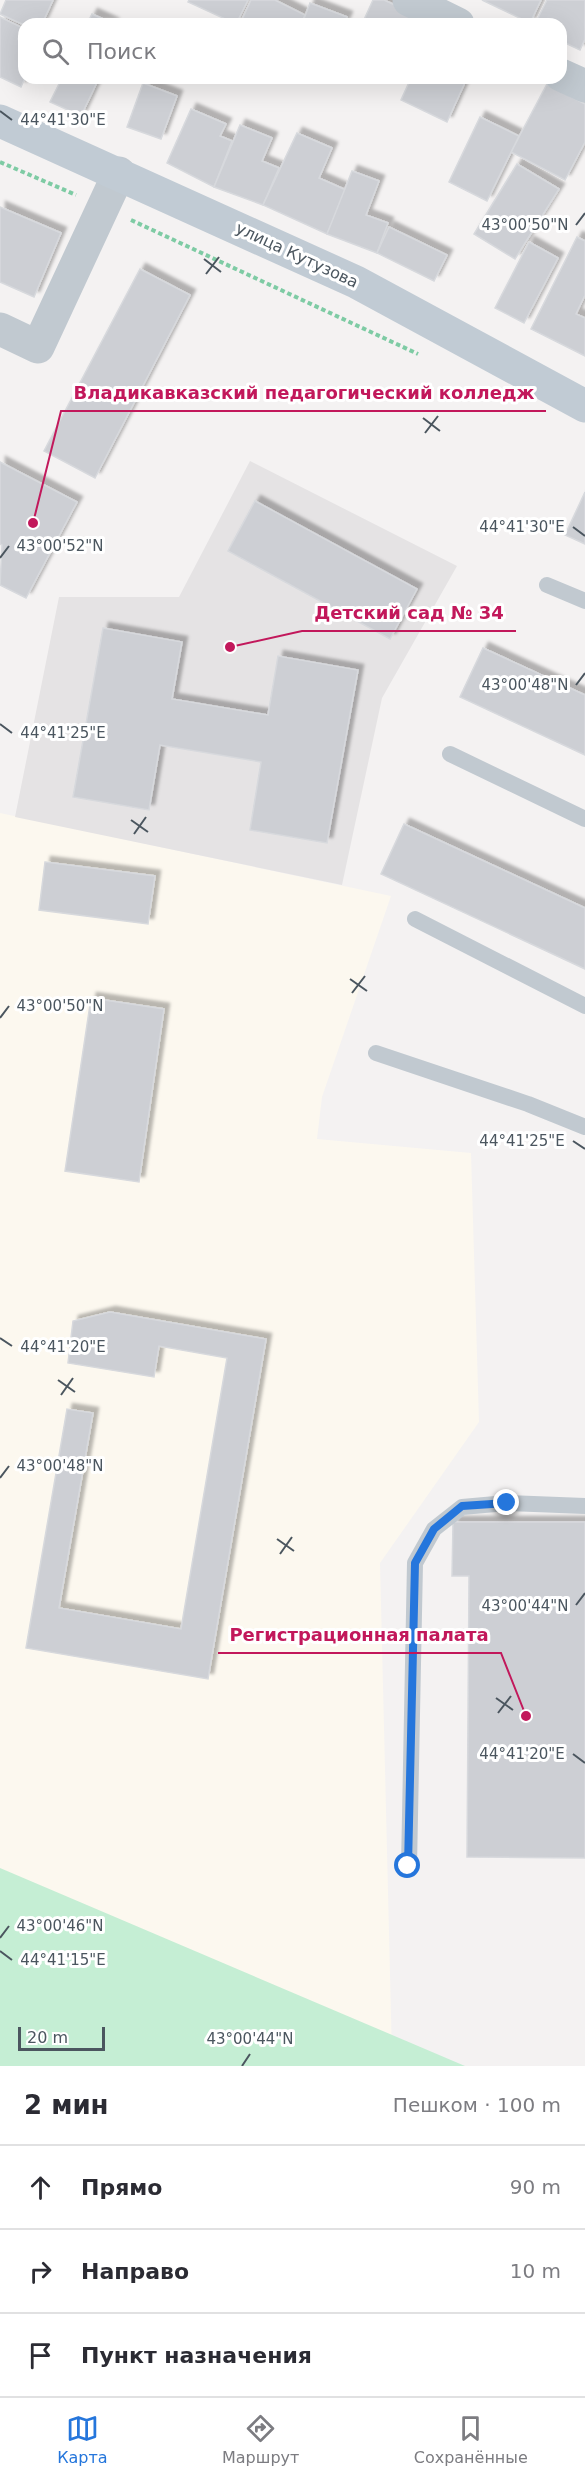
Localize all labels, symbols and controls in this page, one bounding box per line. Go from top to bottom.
search box [18,18,567,84]
icon: search [39,35,72,68]
text: Поиск [87,39,157,64]
text: 44°41'30"E [20,111,106,129]
text: 43°00'50"N [481,216,569,234]
street label: улица Кутузова [233,218,361,292]
callout: Владикавказский педагогический колледж [61,375,546,411]
text: Владикавказский педагогический колледж [74,382,534,403]
text: 44°41'30"E [479,518,565,536]
text: 43°00'52"N [16,537,104,555]
callout: Детский сад № 34 [302,595,516,631]
text: Детский сад № 34 [314,602,504,623]
text: 43°00'48"N [481,676,569,694]
text: 44°41'25"E [20,724,106,742]
text: 43°00'50"N [16,997,104,1015]
text: 44°41'25"E [479,1132,565,1150]
text: 44°41'20"E [20,1338,106,1356]
text: 43°00'48"N [16,1457,104,1475]
route end [493,1489,519,1515]
text: 43°00'44"N [481,1597,569,1615]
callout: Регистрационная палата [218,1617,501,1653]
text: Регистрационная палата [229,1624,489,1645]
text: 44°41'20"E [479,1745,565,1763]
route start [394,1852,420,1878]
text: 43°00'46"N [16,1917,104,1935]
text: 44°41'15"E [20,1951,106,1969]
scale bar [18,2024,105,2052]
text: 20 m [27,2028,68,2047]
text: 43°00'44"N [206,2030,294,2048]
text: 2 мин [24,2090,109,2120]
text: Пешком · 100 m [393,2093,561,2117]
icon: ahead [24,2171,57,2204]
text: Прямо [81,2175,162,2200]
text: 90 m [510,2175,561,2199]
icon: right [24,2255,57,2288]
text: Направо [81,2259,189,2284]
text: 10 m [510,2259,561,2283]
icon: arrive [24,2339,57,2372]
text: Пункт назначения [81,2343,312,2368]
tab: Карта [57,2412,108,2467]
tab: Маршрут [222,2412,299,2467]
tab: Сохранённые [414,2412,528,2467]

